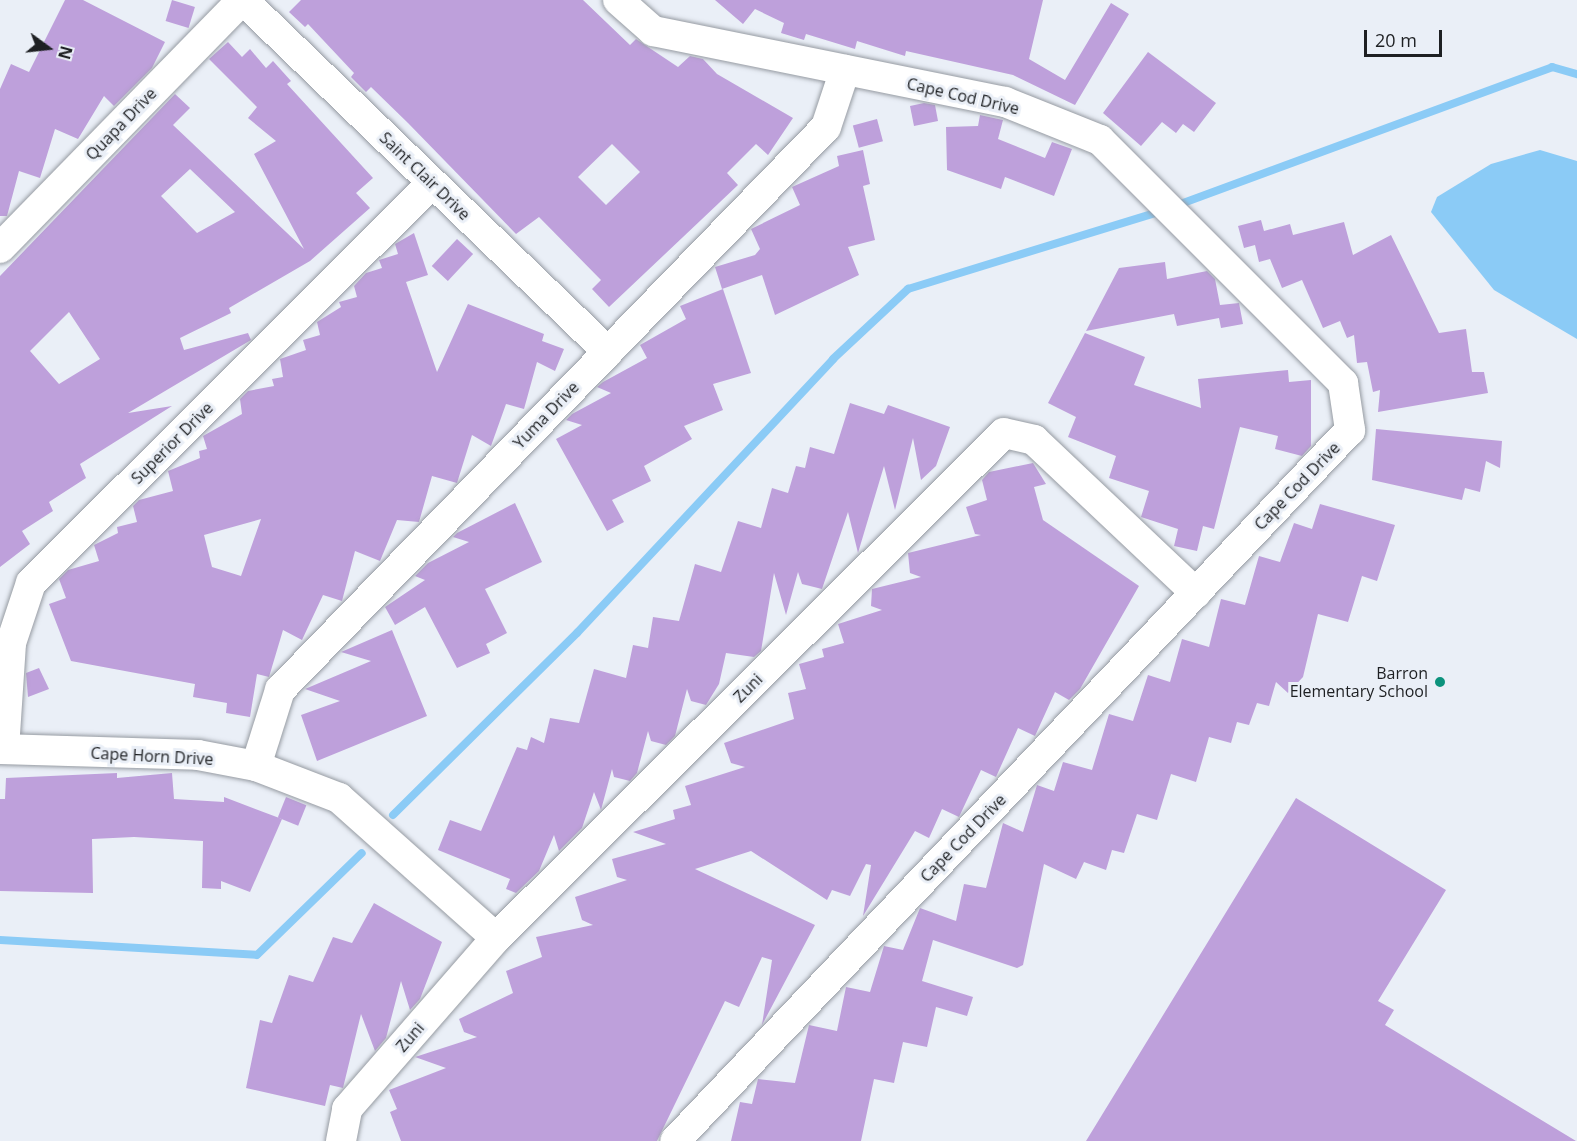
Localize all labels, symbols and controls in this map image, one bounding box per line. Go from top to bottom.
north arrow [18,18,78,78]
scale bar [1367,18,1445,56]
text: 20 m [1375,28,1417,52]
text: N [53,44,78,62]
street label: Cape Cod Drive [905,74,1021,118]
street label: Quapa Drive [82,84,160,164]
street label: Saint Clair Drive [376,128,474,224]
street label: Yuma Drive [509,377,583,453]
street label: Superior Drive [127,398,217,488]
street label: Cape Cod Drive [1250,438,1344,534]
place label: Barron Elementary School [1290,663,1428,701]
street label: Zuni [730,670,766,706]
marker: Barron Elementary School [1433,675,1447,689]
street label: Cape Horn Drive [90,743,214,769]
street label: Cape Cod Drive [916,790,1010,886]
street label: Zuni [392,1018,428,1056]

